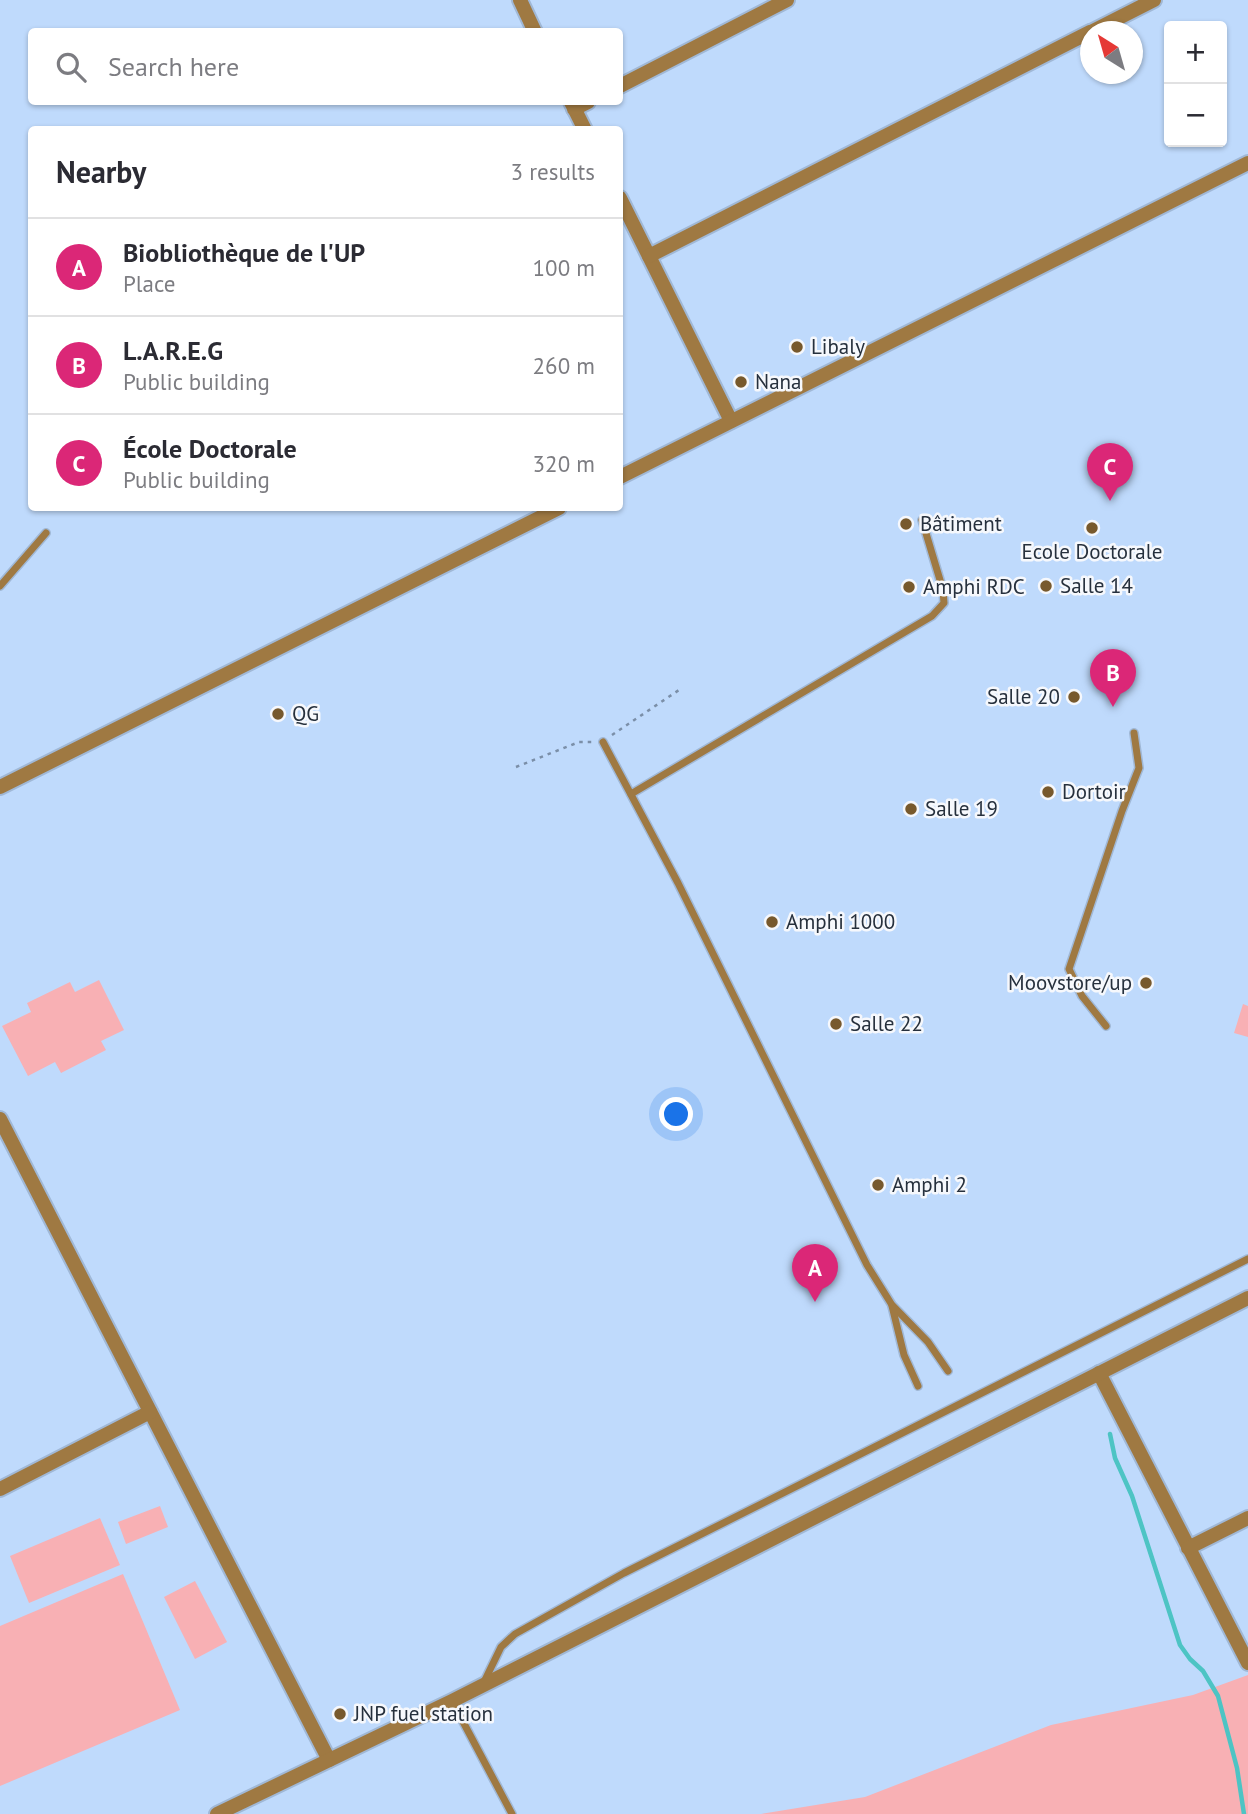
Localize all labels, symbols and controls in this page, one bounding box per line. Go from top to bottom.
north arrow [1080,21,1143,84]
map controls [1164,21,1227,147]
button: + [1164,21,1227,84]
search box [28,28,623,105]
icon: search [52,48,90,86]
text: Search here [108,50,239,83]
button: − [1164,84,1227,147]
text: Nearby [56,152,146,191]
text: 3 results [511,157,595,186]
text: Biobliothèque de l'UP [123,236,365,269]
text: A [72,253,86,282]
text: 100 m [533,253,595,282]
text: Place [123,269,176,298]
place label: Libaly [811,333,865,360]
text: L.A.R.E.G [123,334,223,367]
marker: Libaly [789,339,805,355]
text: B [72,351,86,380]
text: 260 m [533,351,595,380]
text: Public building [123,367,270,396]
place label: Nana [755,368,801,395]
marker: Nana [733,374,749,390]
text: École Doctorale [123,432,297,465]
pin: C [1087,443,1133,501]
text: C [73,449,85,478]
text: 320 m [533,449,595,478]
text: Public building [123,465,270,494]
place label: Bâtiment [920,510,1002,537]
marker: Bâtiment [898,516,914,532]
marker: Ecole Doctorale [1084,520,1100,536]
place label: Ecole Doctorale [1022,538,1162,565]
place label: Salle 14 [1060,572,1133,599]
place label: Amphi RDC [923,573,1025,600]
marker: Salle 14 [1038,578,1054,594]
marker: Amphi RDC [901,579,917,595]
pin: B [1090,649,1136,707]
place label: Salle 20 [987,683,1060,710]
marker: Salle 20 [1066,689,1082,705]
place label: QG [292,700,319,727]
marker: QG [270,706,286,722]
place label: Dortoir [1062,778,1126,805]
marker: Dortoir [1040,784,1056,800]
place label: Salle 19 [925,795,998,822]
marker: Salle 19 [903,801,919,817]
place label: Amphi 1000 [786,908,895,935]
marker: Amphi 1000 [764,914,780,930]
place label: Moovstore/up [1008,969,1132,996]
marker: Moovstore/up [1138,975,1154,991]
place label: Salle 22 [850,1010,923,1037]
marker: Salle 22 [828,1016,844,1032]
your location [659,1097,693,1131]
place label: Amphi 2 [892,1171,967,1198]
marker: Amphi 2 [870,1177,886,1193]
pin: A [792,1244,838,1302]
place label: JNP fuel station [353,1700,493,1727]
marker: JNP fuel station [332,1706,348,1722]

